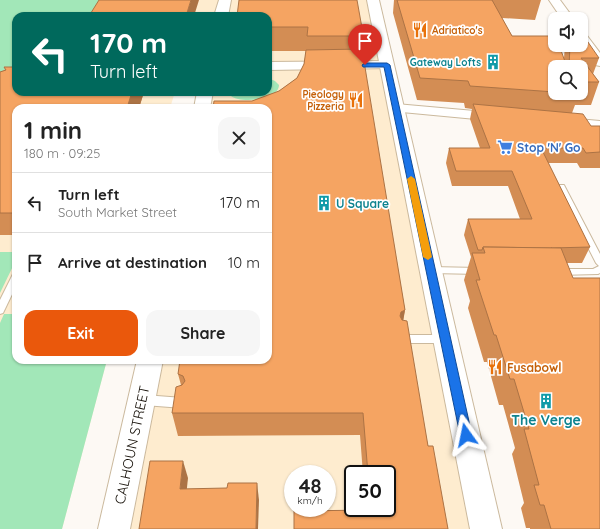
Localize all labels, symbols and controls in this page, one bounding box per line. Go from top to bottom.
map controls [548,12,588,100]
button: sound [548,12,588,52]
restaurant icon: Adriatico's [411,21,429,39]
pin [348,24,382,65]
place label: Adriatico's [432,24,483,37]
text: 170 m [90,25,167,60]
icon: left [24,28,76,80]
icon: arrive [354,30,376,52]
building icon: Gateway Lofts [484,53,502,71]
place label: Gateway Lofts [410,56,481,69]
text: Turn left [90,60,158,83]
button: search [548,60,588,100]
place label: Pieology Pizzeria [302,88,344,113]
restaurant icon: Pieology Pizzeria [347,91,365,109]
text: 1 min [24,115,82,145]
button: close [218,117,260,159]
supermarket icon: Stop 'N' Go [496,138,514,156]
place label: Stop 'N' Go [517,140,581,155]
text: 180 m · 09:25 [24,145,100,161]
text: Turn left [58,185,120,204]
icon: left [24,192,46,214]
text: 170 m [220,193,260,212]
building icon: U Square [315,194,333,212]
place label: U Square [336,196,389,211]
text: South Market Street [58,204,177,220]
icon: arrive [24,252,46,274]
text: Arrive at destination [58,253,207,272]
text: 10 m [228,253,260,272]
button: Exit [24,310,138,356]
button: Share [146,310,260,356]
restaurant icon: Fusabowl [486,358,504,376]
place label: Fusabowl [507,360,562,375]
street label: CALHOUN STREET [111,384,153,506]
building icon: The Verge [537,392,555,410]
place label: The Verge [511,411,581,429]
position arrow [445,414,487,456]
speed limit sign: 50 [344,465,396,517]
text: 48 [299,473,321,498]
text: km/h [297,494,323,507]

